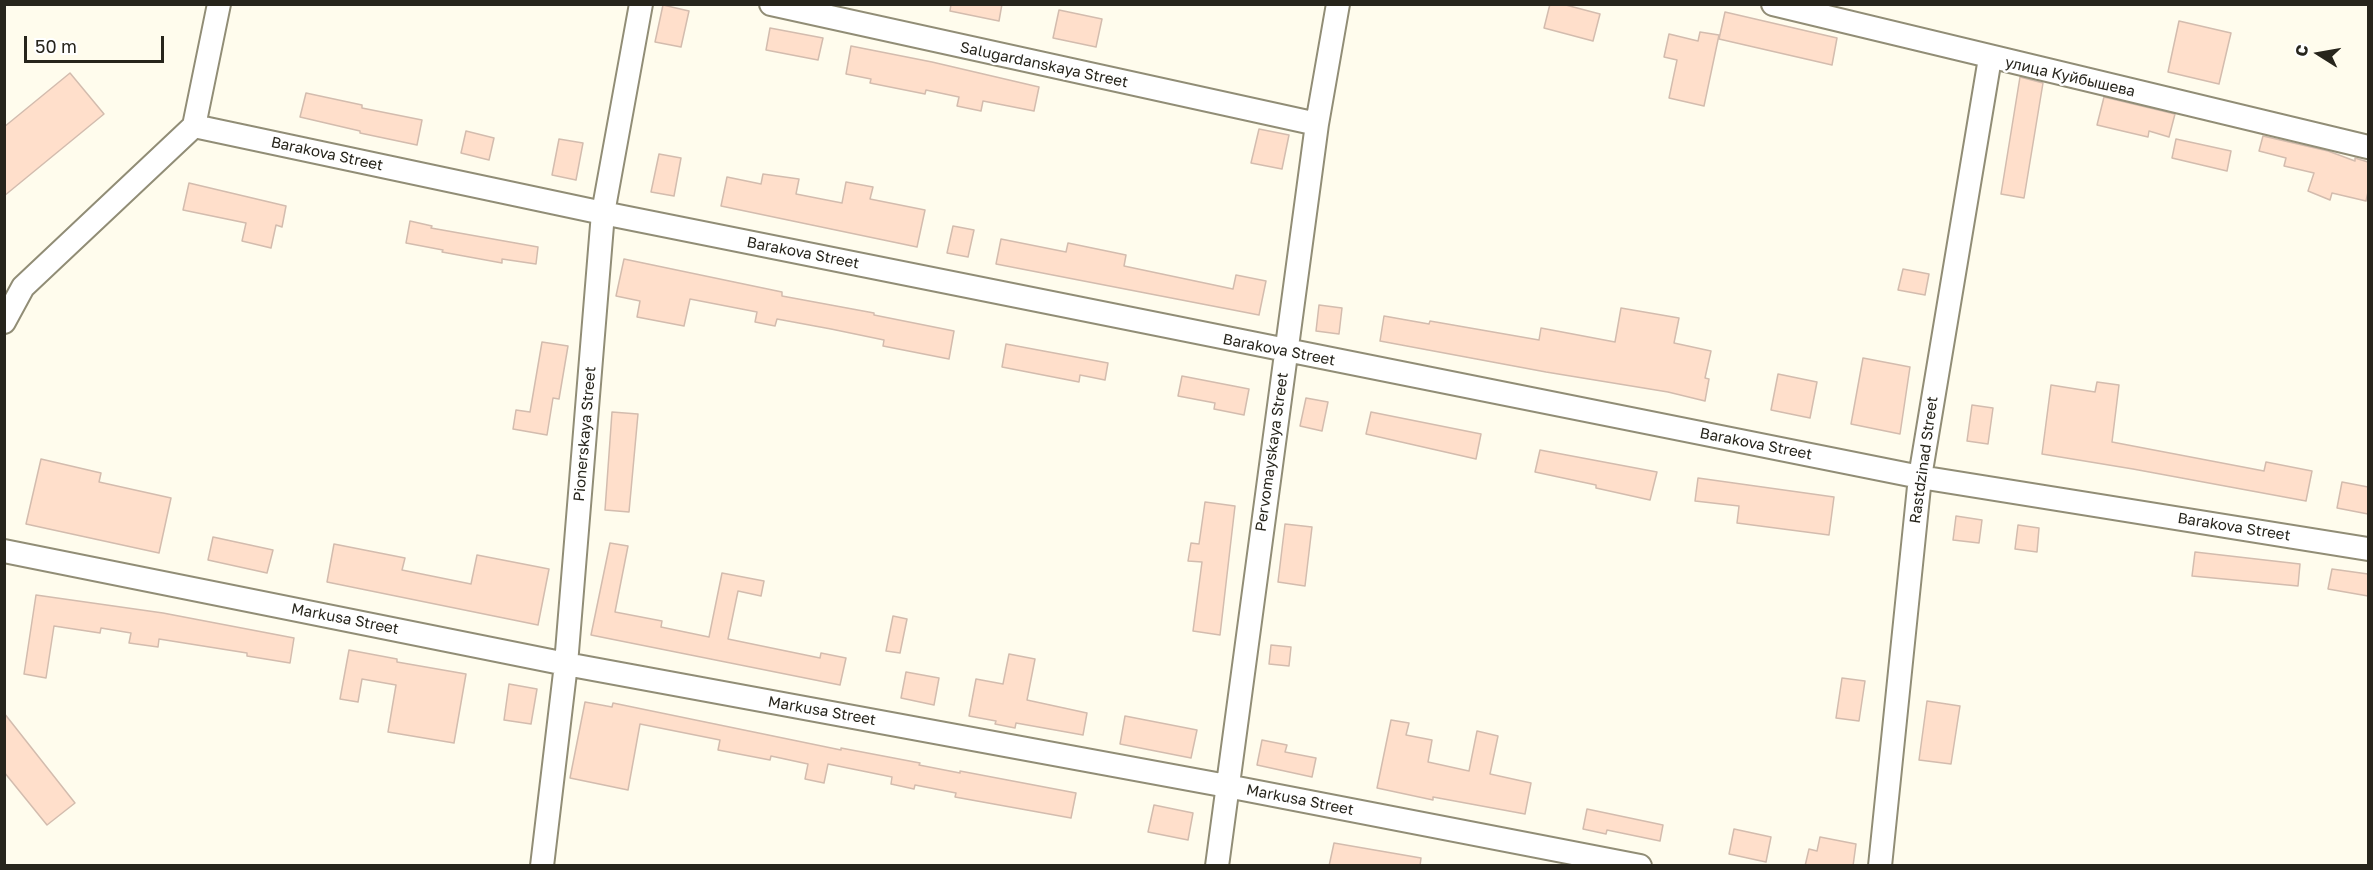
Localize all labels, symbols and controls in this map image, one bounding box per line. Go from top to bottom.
scale bar [27,24,166,62]
north arrow [2289,24,2349,84]
text: 50 m [35,35,77,57]
street label: Salugardanskaya Street [958,38,1130,92]
text: С [2290,43,2312,58]
street label: улица Куйбышева [2003,53,2137,101]
street label: Barakova Street [269,133,385,175]
street label: Barakova Street [745,233,861,273]
street label: Barakova Street [1221,330,1337,370]
street label: Pionerskaya Street [570,366,600,502]
street label: Pervomayskaya Street [1252,371,1292,533]
street label: Rastdzinad Street [1906,395,1942,525]
street label: Barakova Street [1698,424,1814,464]
street label: Barakova Street [2176,509,2292,545]
street label: Markusa Street [290,600,400,638]
street label: Markusa Street [767,693,877,729]
street label: Markusa Street [1245,781,1355,819]

